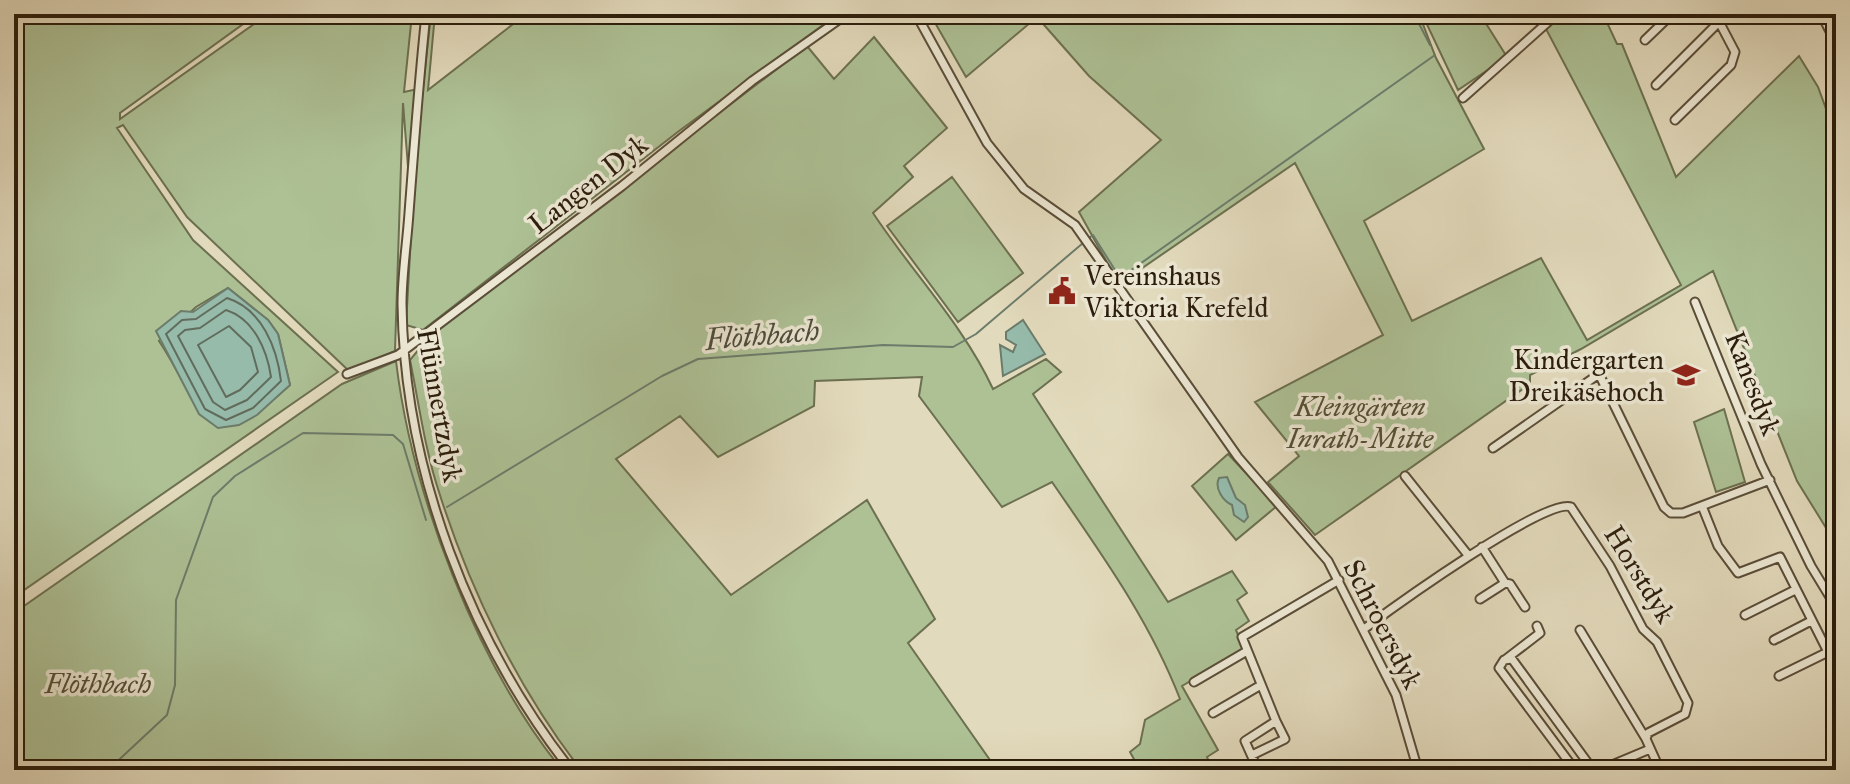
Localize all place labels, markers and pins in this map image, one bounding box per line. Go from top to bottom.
place label: Vereinshaus Viktoria Krefeld [1083,258,1269,325]
public building icon: Vereinshaus Viktoria Krefeld [1047,276,1077,306]
place label: Kindergarten Dreikäsehoch [1508,342,1664,409]
school or university icon: Kindergarten Dreikäsehoch [1671,360,1701,390]

